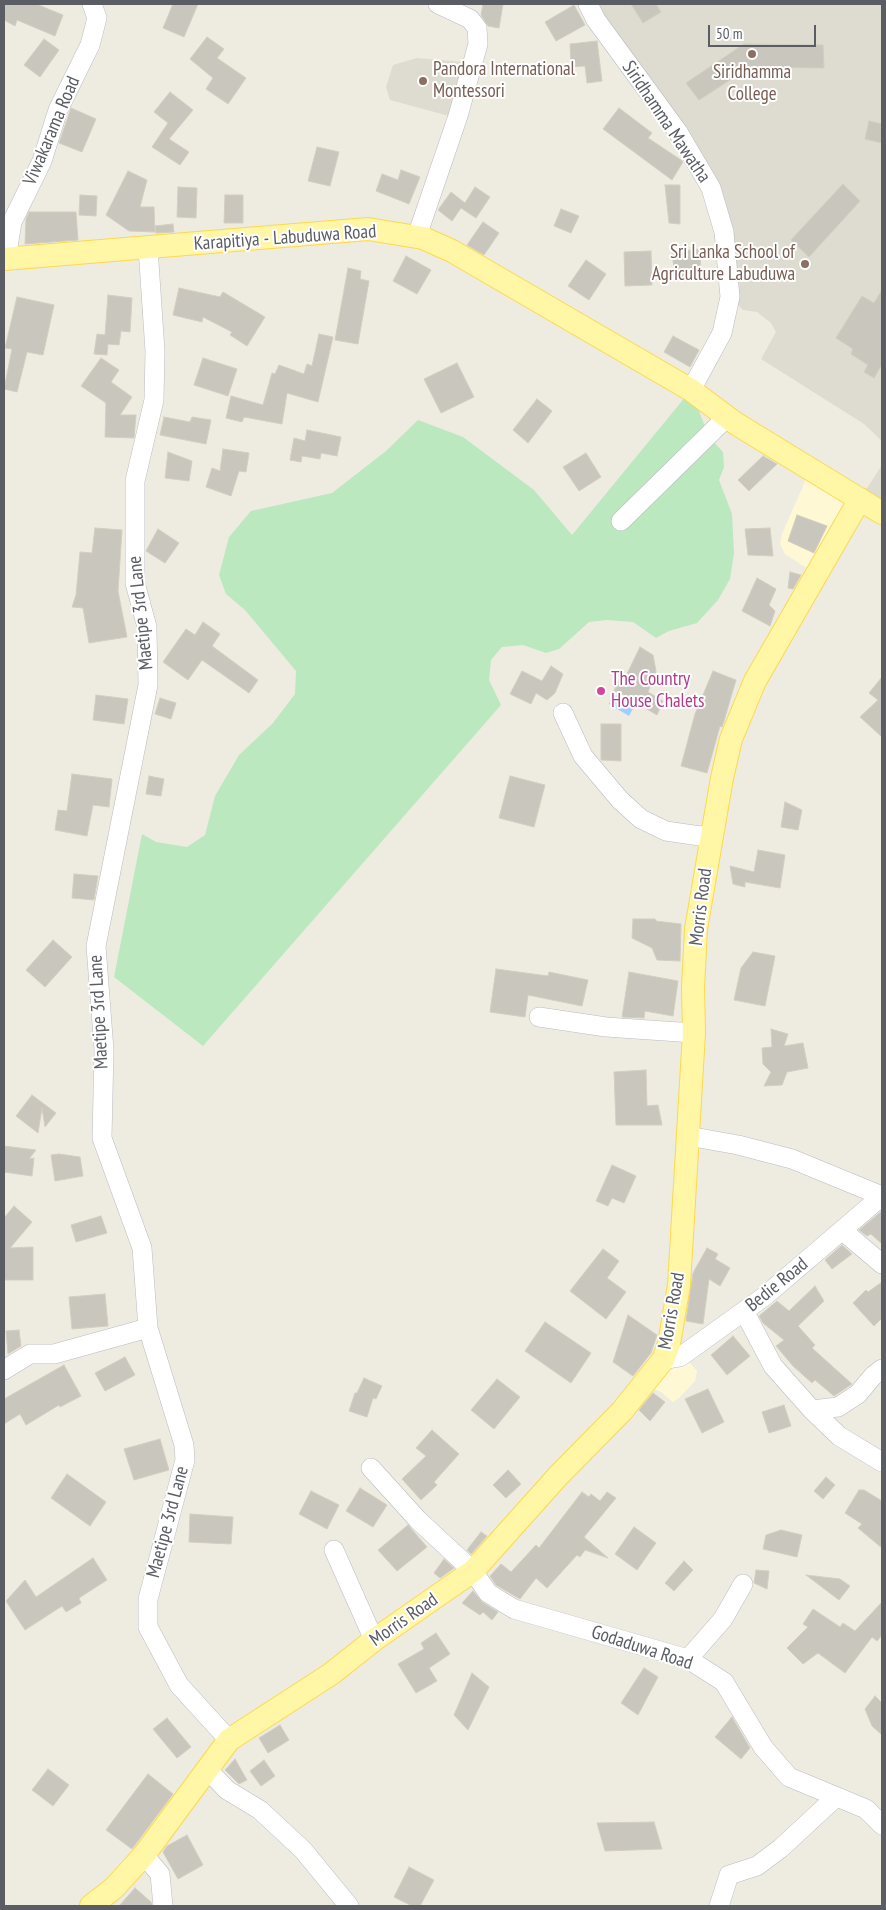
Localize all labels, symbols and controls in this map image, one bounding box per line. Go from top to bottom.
scale bar [711,15,818,47]
text: 50 m [716,24,742,43]
marker: Siridhamma College [746,48,758,60]
street label: Siridhamma Mawatha [617,57,715,187]
place label: Pandora International Montessori [433,59,575,103]
place label: Siridhamma College [713,62,791,106]
street label: Viwakarama Road [19,73,85,189]
marker: Pandora International Montessori [417,75,429,87]
street label: Karapitiya - Labuduwa Road [193,220,377,256]
place label: Sri Lanka School of Agriculture Labuduwa [652,242,795,286]
marker: Sri Lanka School of Agriculture Labuduwa [799,258,811,270]
street label: Maetipe 3rd Lane [124,555,158,671]
place label: The Country House Chalets [611,669,705,713]
marker: The Country House Chalets [595,685,607,697]
street label: Morris Road [685,867,717,947]
street label: Maetipe 3rd Lane [85,954,113,1070]
street label: Bedie Road [741,1253,813,1317]
street label: Morris Road [654,1271,690,1351]
street label: Maetipe 3rd Lane [142,1464,194,1580]
street label: Morris Road [366,1588,442,1652]
street label: Godaduwa Road [588,1621,696,1675]

